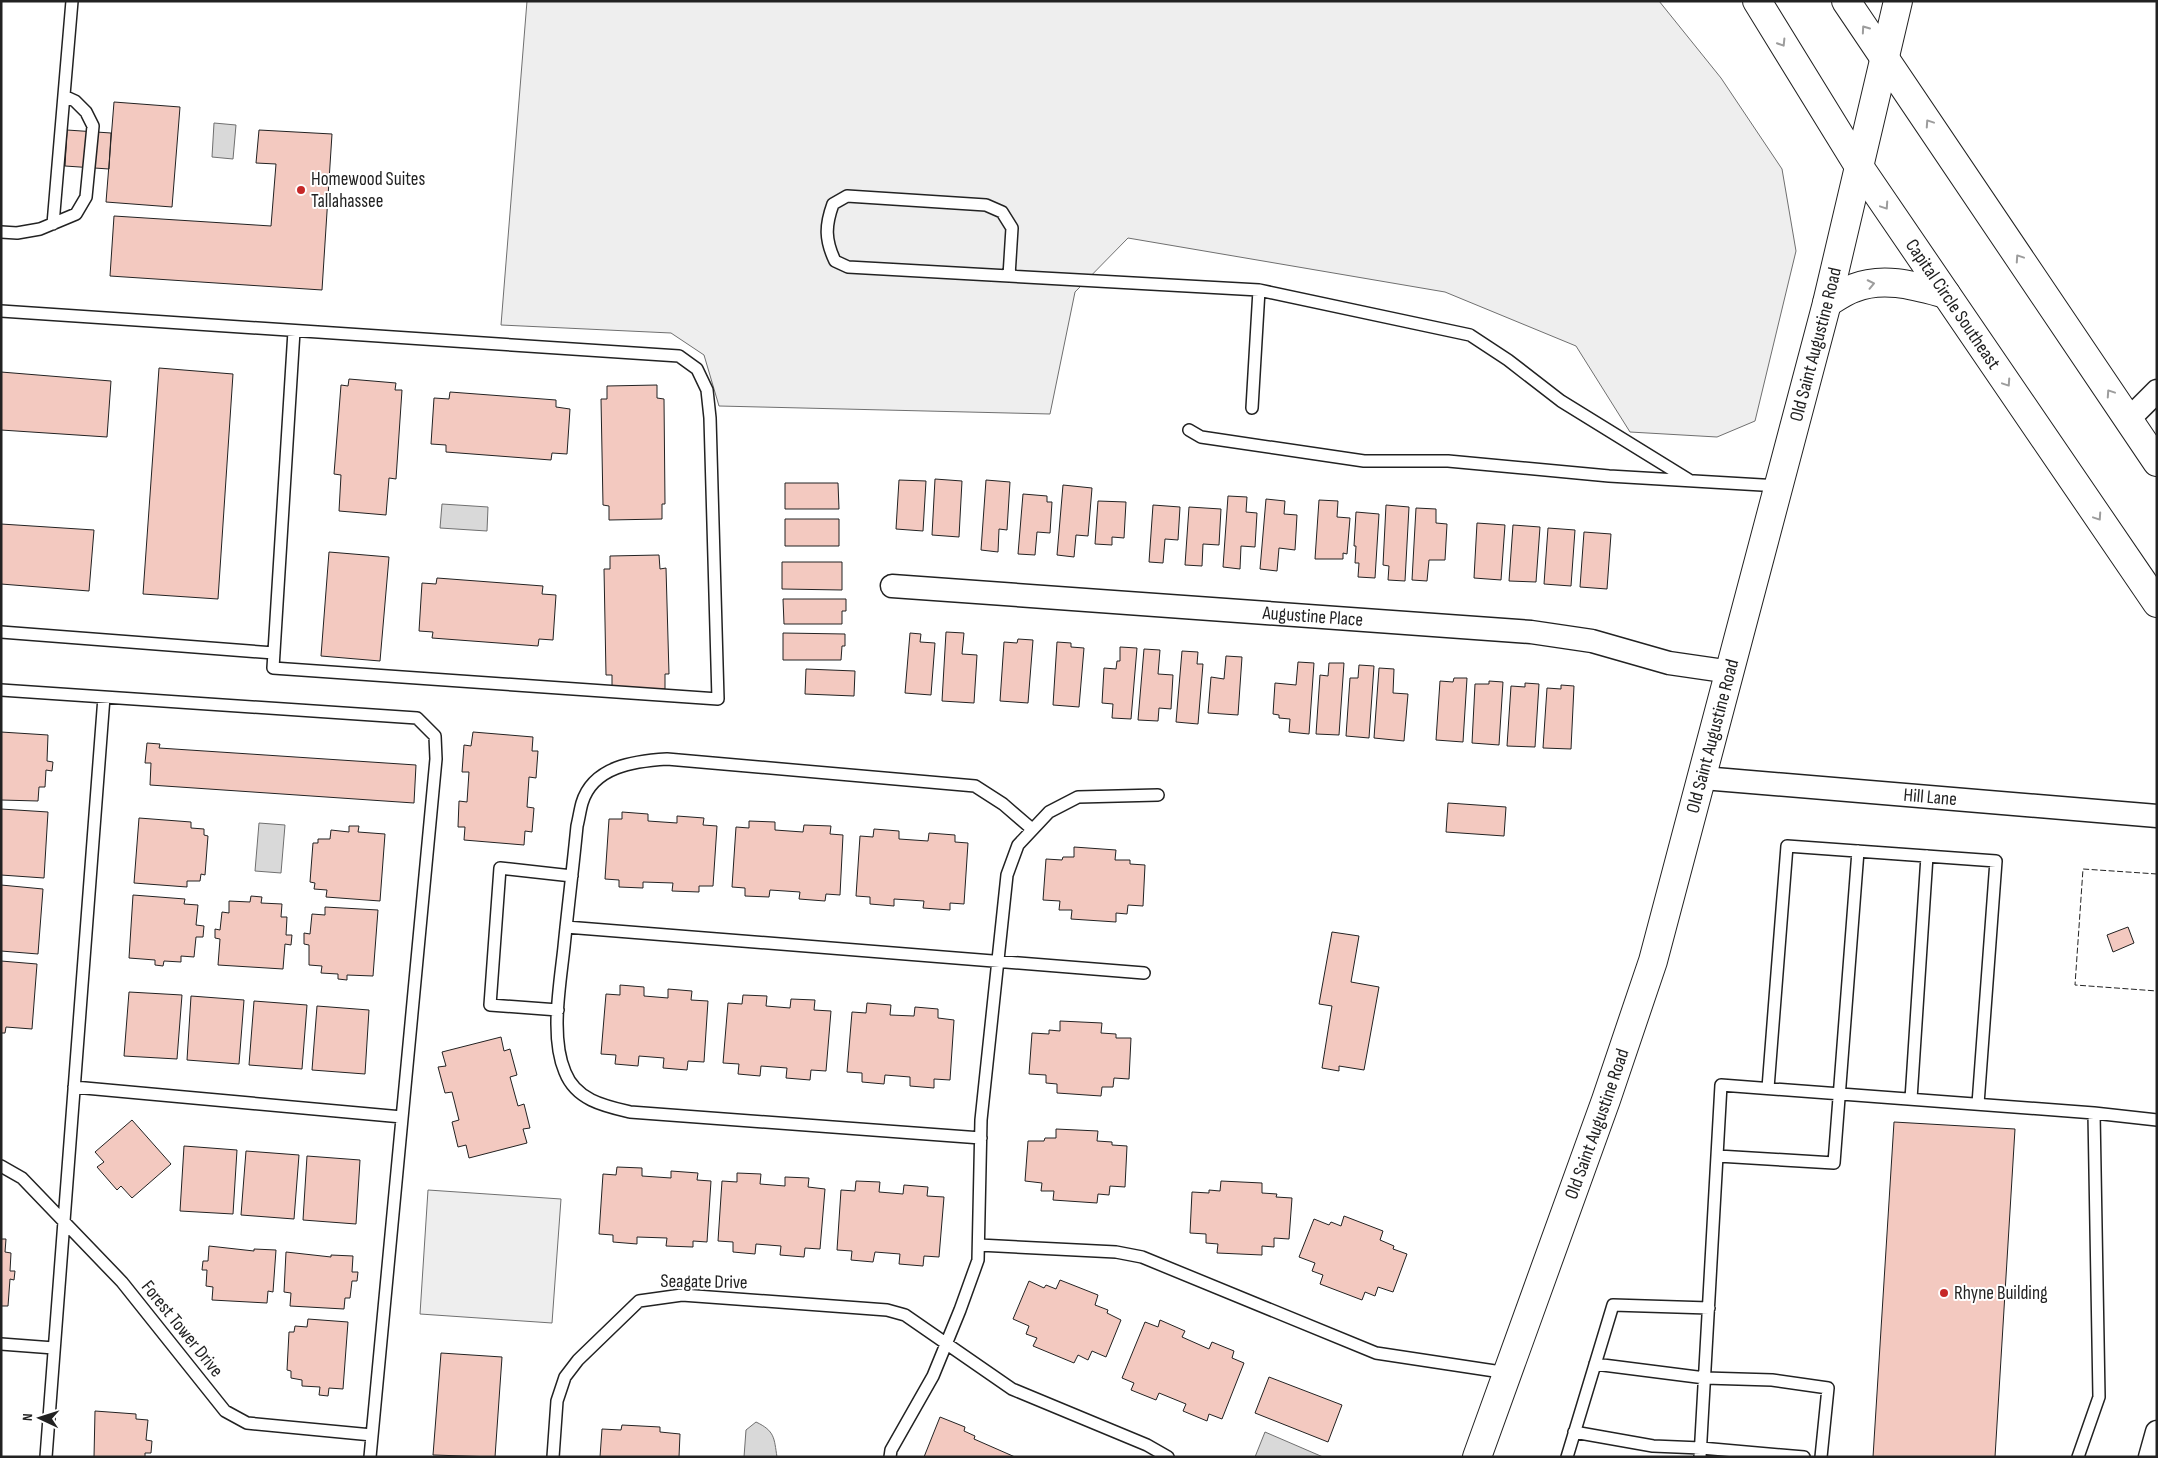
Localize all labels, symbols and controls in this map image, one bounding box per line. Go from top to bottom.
one-way arrow [1862,25,1871,35]
one-way arrow [1776,37,1786,46]
one-way arrow [1926,119,1935,129]
place label: Homewood Suites Tallahassee [311,168,426,213]
marker: Homewood Suites Tallahassee [295,184,307,196]
one-way arrow [1879,200,1888,209]
street label: Capital Circle Southeast [1900,235,2006,374]
one-way arrow [2016,254,2026,263]
street label: Old Saint Augustine Road [1785,265,1846,424]
one-way arrow [1867,279,1875,290]
one-way arrow [2001,377,2010,387]
one-way arrow [2107,389,2116,398]
one-way arrow [2092,512,2102,521]
street label: Augustine Place [1261,601,1364,631]
street label: Old Saint Augustine Road [1681,657,1744,816]
street label: Hill Lane [1903,783,1958,811]
street label: Old Saint Augustine Road [1560,1046,1634,1202]
street label: Seagate Drive [660,1270,748,1294]
street label: Forest Tower Drive [136,1276,228,1382]
place label: Rhyne Building [1954,1282,2048,1305]
marker: Rhyne Building [1938,1287,1950,1299]
north arrow [15,1393,65,1443]
text: N [19,1413,36,1421]

